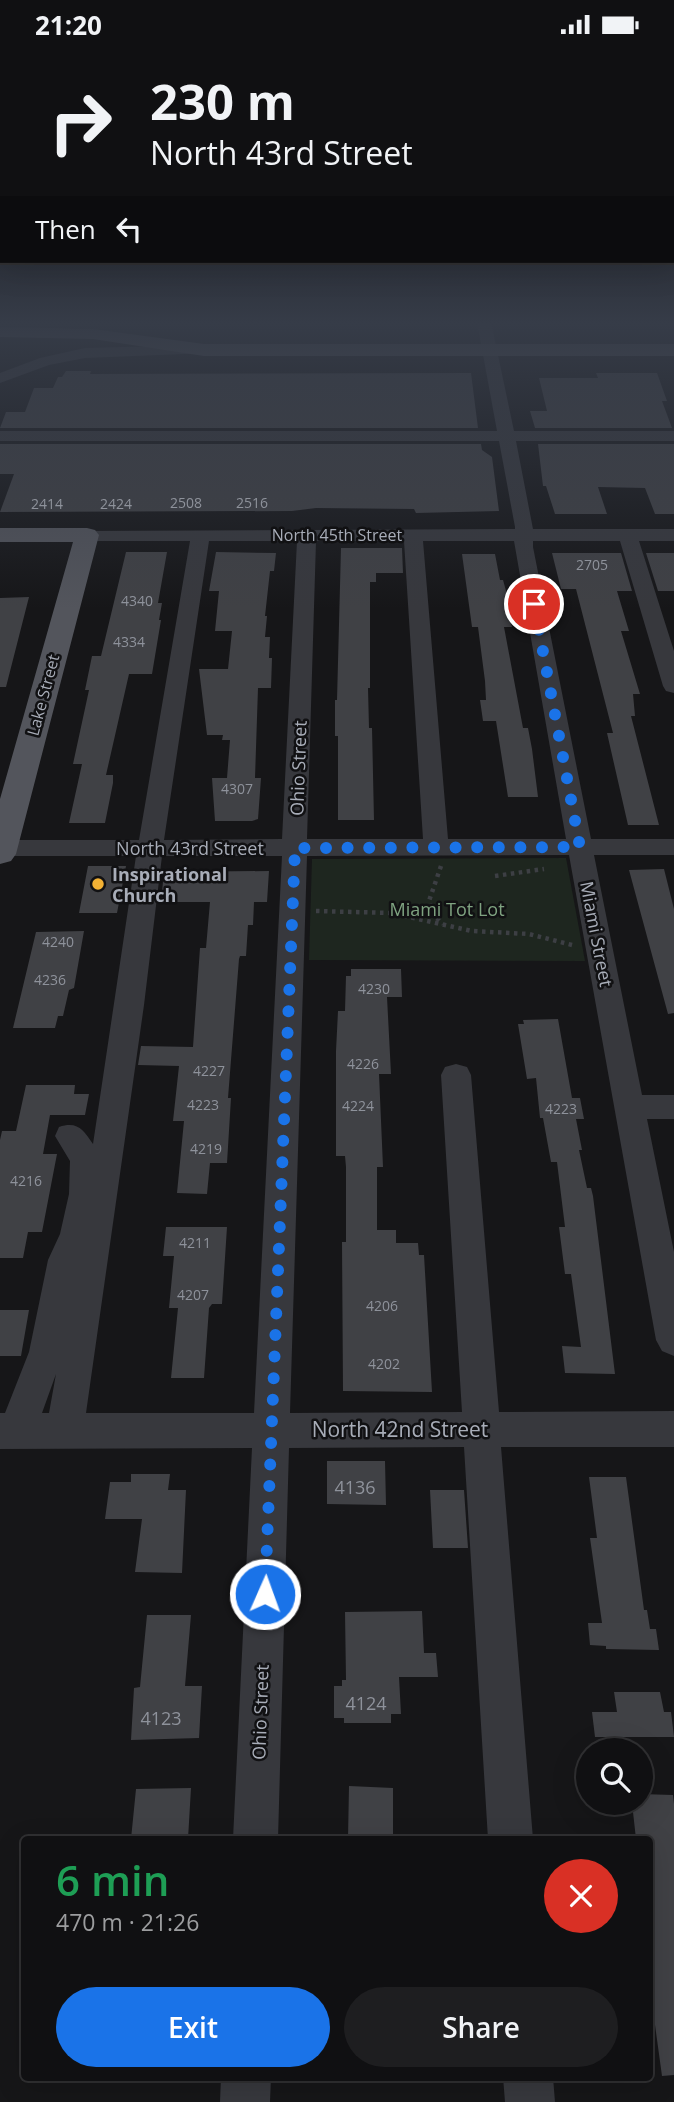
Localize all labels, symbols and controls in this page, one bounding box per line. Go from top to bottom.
text: 21:20 [35,7,102,43]
text: 230 m [150,68,295,134]
icon: right [35,77,126,168]
text: North 43rd Street [150,131,413,174]
icon: left [110,210,148,248]
text: Then [35,211,96,247]
house number: 2508 [170,493,202,512]
house number: 2516 [236,493,268,512]
house number: 2414 [31,494,63,513]
house number: 2424 [100,494,132,513]
street label: North 45th Street [272,524,403,546]
house number: 2705 [576,555,608,574]
pin [504,574,564,634]
icon: arrive [515,585,553,623]
house number: 4340 [121,591,153,610]
house number: 4334 [113,632,145,651]
street label: Lake Street [22,652,65,738]
street label: Ohio Street [284,720,312,816]
house number: 4307 [221,779,253,798]
street label: North 43rd Street [116,836,264,860]
place label: Inspirational Church [112,862,227,907]
marker: Inspirational Church [90,876,106,892]
street label: Miami Street [575,879,619,989]
park label: Miami Tot Lot [389,897,505,921]
house number: 4240 [42,932,74,951]
house number: 4236 [34,970,66,989]
house number: 4230 [358,979,390,998]
house number: 4226 [347,1054,379,1073]
house number: 4227 [193,1061,225,1080]
house number: 4223 [187,1095,219,1114]
house number: 4224 [342,1096,374,1115]
house number: 4223 [545,1099,577,1118]
house number: 4219 [190,1139,222,1158]
house number: 4216 [10,1171,42,1190]
house number: 4211 [179,1233,211,1252]
house number: 4207 [177,1285,209,1304]
house number: 4206 [366,1296,398,1315]
house number: 4202 [368,1354,400,1373]
street label: North 42nd Street [312,1415,488,1443]
house number: 4136 [334,1475,376,1499]
position arrow [228,1557,302,1631]
street label: Ohio Street [246,1664,274,1760]
house number: 4124 [345,1691,387,1715]
house number: 4123 [140,1706,182,1730]
map controls [576,1738,653,1815]
button: search [576,1738,653,1815]
text: 6 min [56,1851,169,1908]
button: close [544,1859,618,1933]
text: 470 m · 21:26 [56,1906,199,1938]
button: Exit [56,1987,330,2067]
button: Share [344,1987,618,2067]

